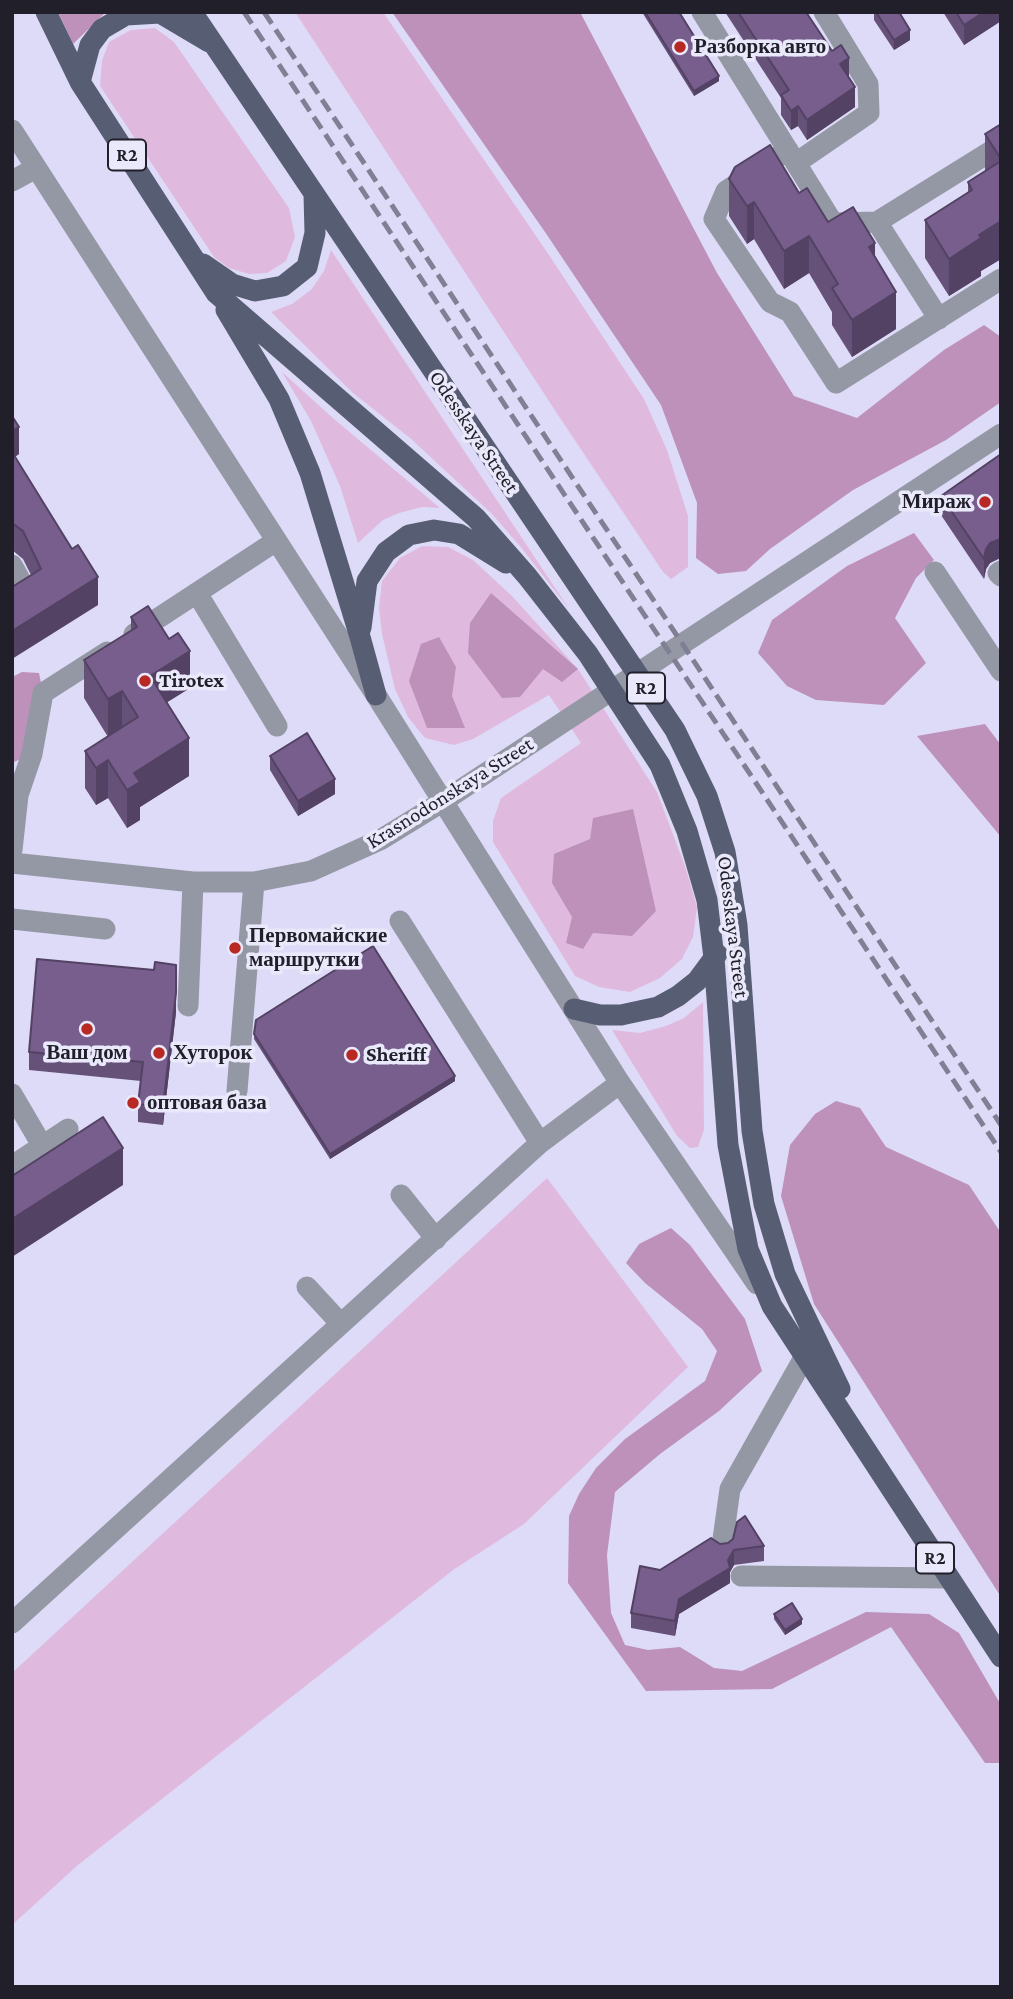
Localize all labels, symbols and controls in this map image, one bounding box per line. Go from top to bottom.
place label: Разборка авто [694,34,826,60]
marker: Разборка авто [672,39,688,55]
road number: R2 [108,140,146,170]
street label: Odesskaya Street [424,366,524,498]
place label: Мираж [902,489,971,515]
marker: Мираж [977,494,993,510]
place label: Tirotex [159,668,224,694]
marker: Tirotex [137,673,153,689]
road number: R2 [627,673,665,704]
street label: Krasnodonskaya Street [362,732,538,854]
street label: Odesskaya Street [712,855,754,999]
place label: Первомайские маршрутки [249,923,387,973]
marker: Первомайские маршрутки [227,940,243,956]
marker: Ваш дом [79,1021,95,1037]
place label: Ваш дом [46,1040,128,1066]
place label: Хуторок [173,1040,253,1066]
place label: Sheriff [366,1042,426,1068]
marker: Хуторок [151,1045,167,1061]
marker: Sheriff [344,1047,360,1063]
place label: оптовая база [147,1090,267,1116]
marker: оптовая база [125,1095,141,1111]
road number: R2 [916,1542,954,1574]

